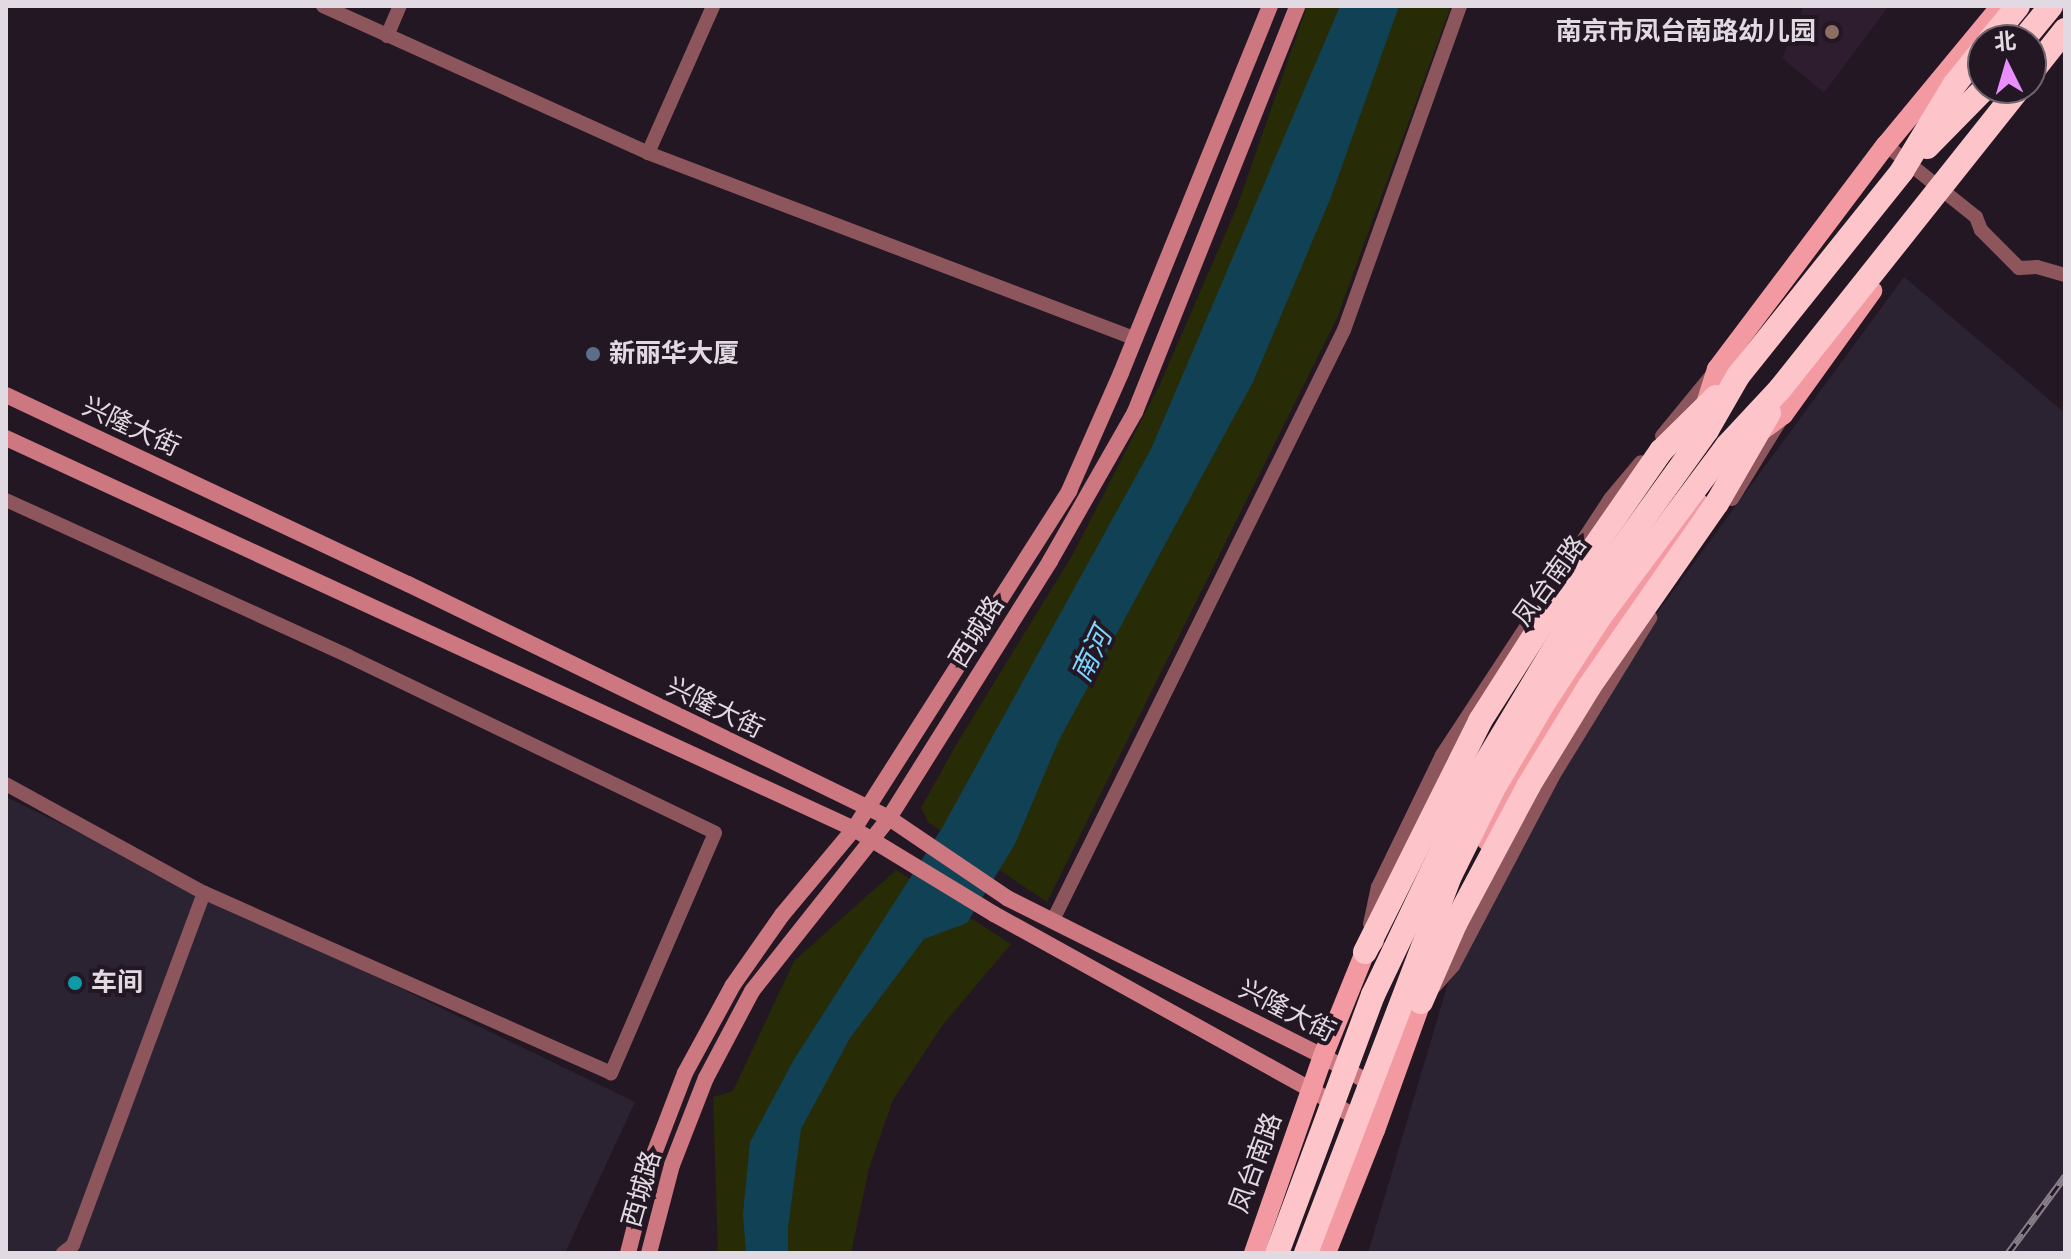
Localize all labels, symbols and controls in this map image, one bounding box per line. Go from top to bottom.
place label: 南京市凤台南路幼儿园 [1556,16,1816,48]
marker: 南京市凤台南路幼儿园 [1823,23,1841,41]
north arrow [1967,24,2047,104]
text: 北 [1993,28,2017,56]
place label: 新丽华大厦 [609,338,739,370]
marker: 新丽华大厦 [584,345,602,363]
street label: 兴隆大街 [77,391,185,463]
street label: 凤台南路 [1507,530,1593,632]
street label: 西城路 [943,591,1011,673]
water label: 南河 [1065,622,1119,688]
street label: 兴隆大街 [661,671,769,745]
place label: 车间 [91,967,143,999]
street label: 兴隆大街 [1234,973,1340,1049]
marker: 车间 [66,974,84,992]
street label: 凤台南路 [1224,1109,1288,1217]
street label: 西城路 [616,1147,668,1231]

